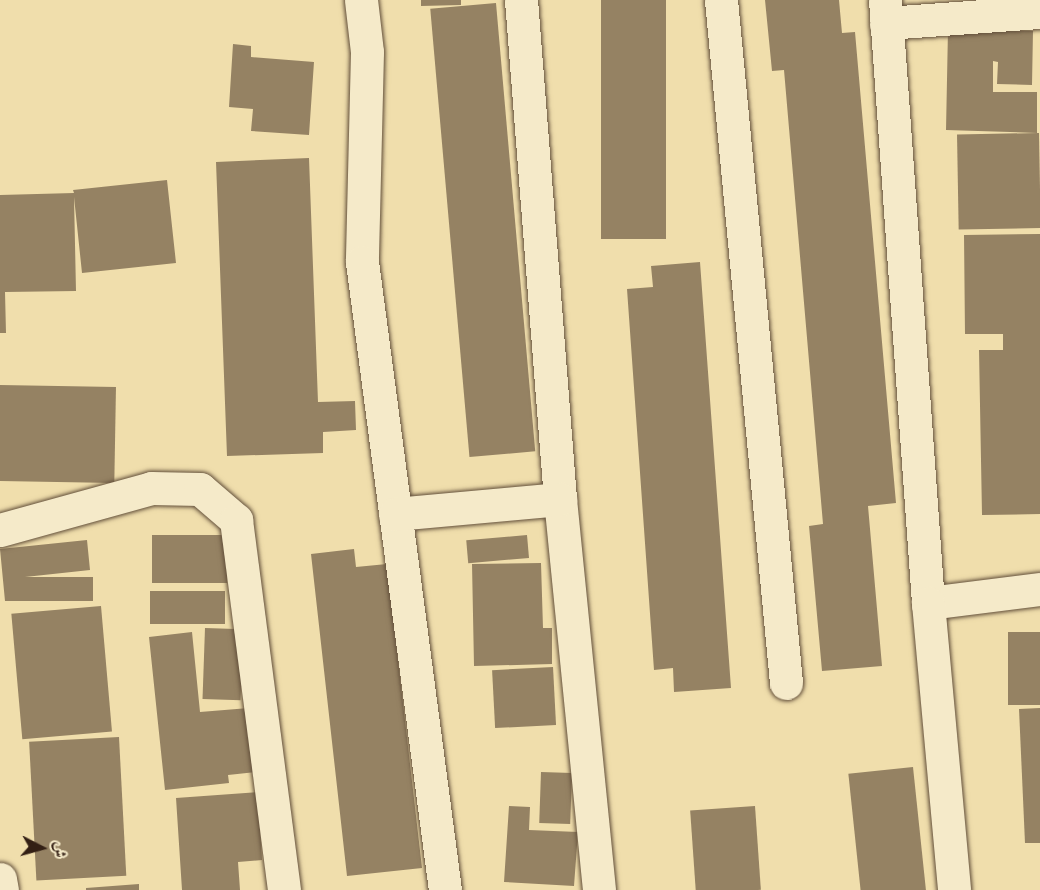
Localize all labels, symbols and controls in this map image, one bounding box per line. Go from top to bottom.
north arrow [12,818,72,878]
text: ش [49,841,71,859]

